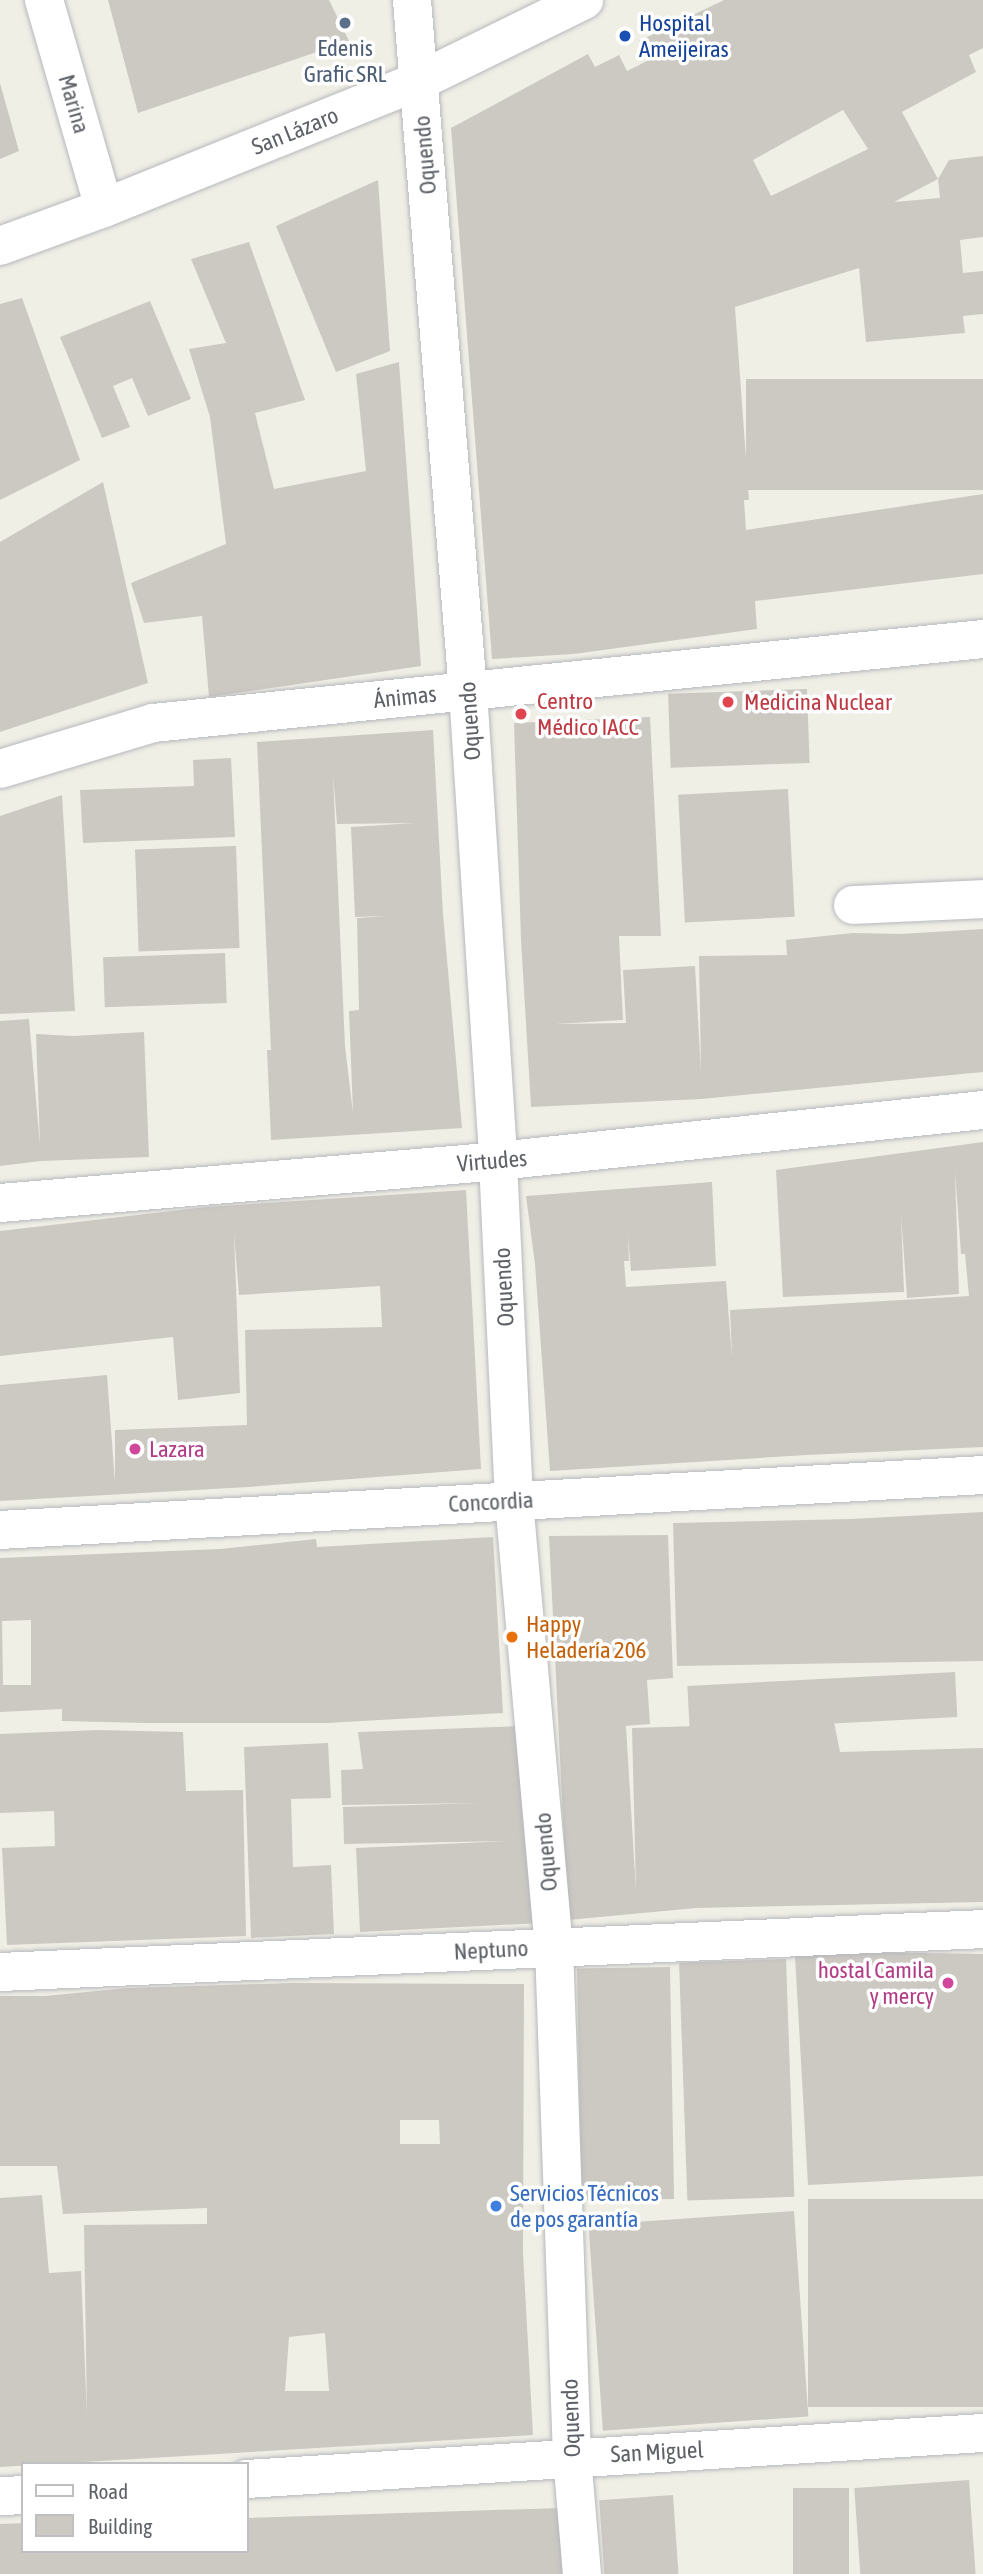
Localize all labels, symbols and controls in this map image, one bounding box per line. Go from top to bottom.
place label: Hospital Ameijeiras [639,9,729,63]
marker: Edenis Grafic SRL [337,15,353,31]
marker: Hospital Ameijeiras [617,28,633,44]
place label: Edenis Grafic SRL [304,34,386,88]
street label: Marina [52,71,96,137]
street label: San Lázaro [248,101,342,161]
street label: Oquendo [408,115,442,195]
street label: Ánimas [372,680,438,714]
street label: Oquendo [453,681,487,761]
place label: Centro Médico IACC [537,687,639,741]
place label: Medicina Nuclear [744,688,892,716]
marker: Medicina Nuclear [718,692,738,712]
marker: Centro Médico IACC [511,704,531,724]
street label: Virtudes [456,1144,528,1178]
street label: Oquendo [488,1247,520,1327]
place label: Lazara [149,1435,205,1463]
marker: Lazara [127,1441,143,1457]
street label: Concordia [448,1486,534,1518]
place label: Happy Heladería 206 [526,1610,646,1664]
marker: Happy Heladería 206 [504,1629,520,1645]
street label: Oquendo [529,1812,563,1892]
street label: Neptuno [453,1934,529,1966]
place label: hostal Camila y mercy [818,1956,934,2010]
marker: hostal Camila y mercy [940,1975,956,1991]
place label: Servicios Técnicos de pos garantía [510,2179,659,2233]
marker: Servicios Técnicos de pos garantía [488,2198,504,2214]
street label: Oquendo [556,2378,586,2458]
street label: San Miguel [610,2436,704,2468]
legend [21,2462,248,2553]
text: Road [88,2479,128,2503]
text: Building [88,2514,152,2538]

